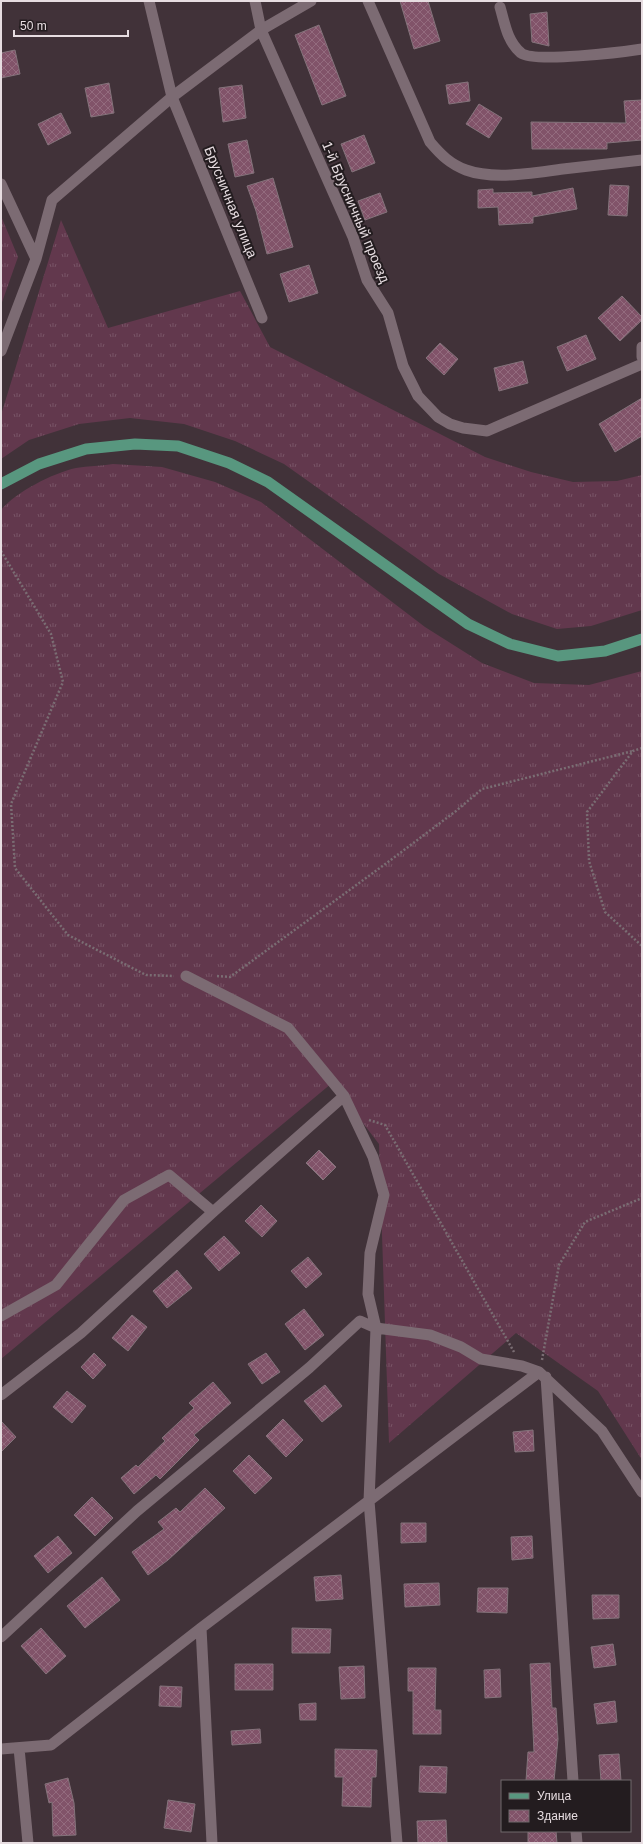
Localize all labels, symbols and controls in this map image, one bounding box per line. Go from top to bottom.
scale bar [14,12,128,38]
text: 50 m [20,19,47,33]
street label: 1-й Брусничный проезд [319,139,393,285]
street label: Брусничная улица [201,144,261,260]
legend [501,1780,631,1832]
text: Улица [537,1789,571,1803]
text: Здание [537,1809,578,1823]

